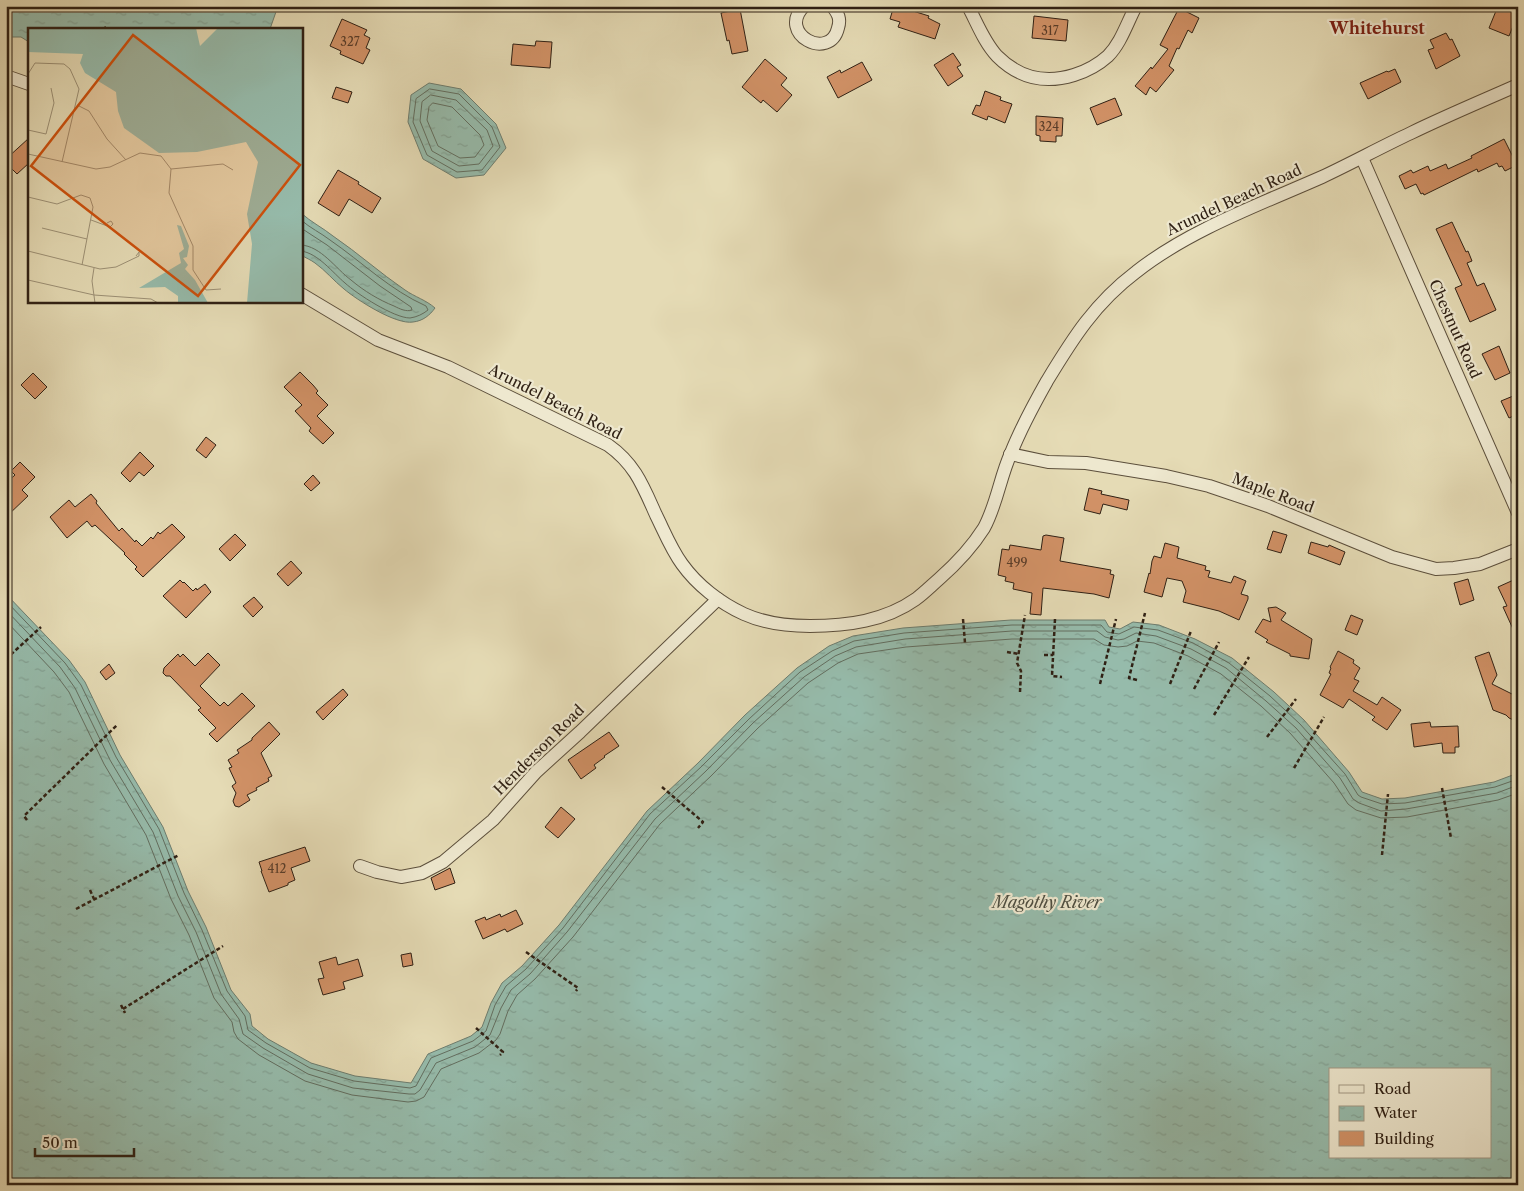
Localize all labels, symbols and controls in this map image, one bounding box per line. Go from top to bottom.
district label: Whitehurst [1328,18,1425,38]
house number: 317 [1041,23,1059,38]
inset map [28,28,302,302]
house number: 327 [340,34,360,49]
house number: 324 [1039,119,1059,134]
street label: Arundel Beach Road [1162,160,1305,240]
street label: Chestnut Road [1425,276,1486,381]
street label: Arundel Beach Road [484,359,625,443]
street label: Maple Road [1230,468,1317,517]
house number: 499 [1006,555,1028,570]
street label: Henderson Road [489,700,588,799]
house number: 412 [268,861,287,876]
water label: Magothy River [990,892,1103,912]
legend [1329,1068,1492,1158]
text: Road [1374,1079,1411,1098]
text: Water [1373,1103,1418,1122]
scale bar [35,1126,134,1158]
text: Building [1374,1129,1434,1148]
text: 50 m [42,1133,78,1152]

